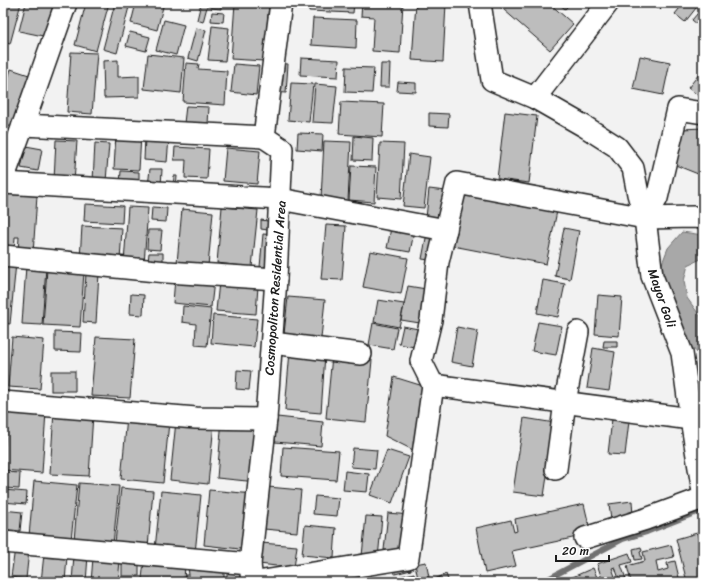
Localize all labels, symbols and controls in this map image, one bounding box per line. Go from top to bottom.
street label: Cosmopoliton Residential Area [257,200,293,376]
street label: Mayor Goli [641,265,683,331]
scale bar [556,537,609,563]
text: 20 m [562,540,589,562]

